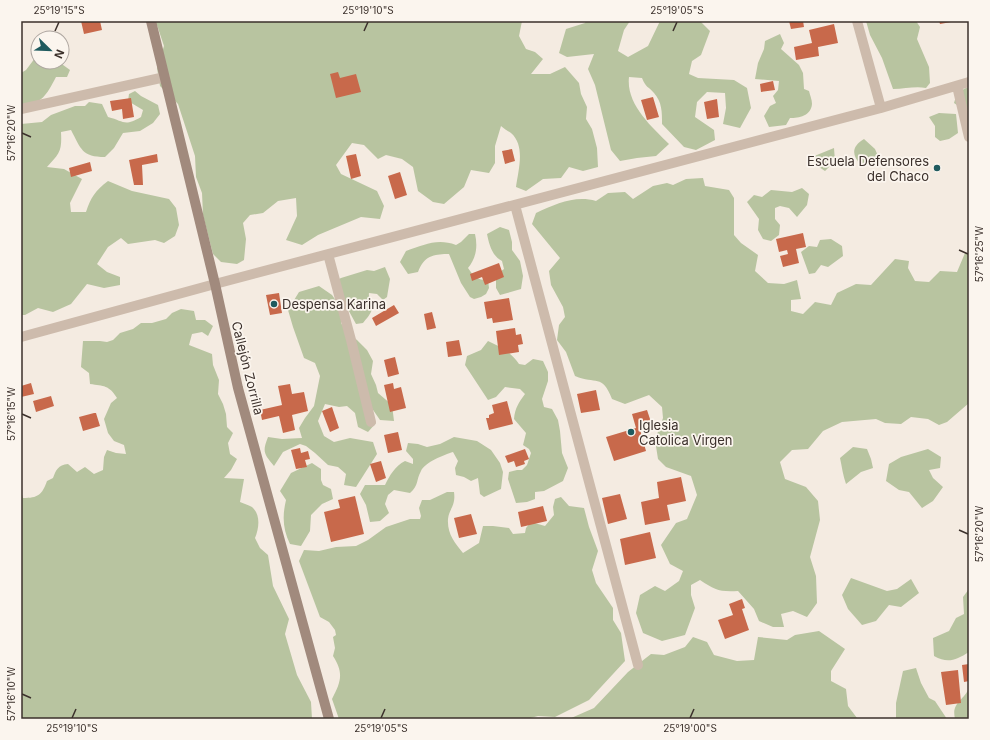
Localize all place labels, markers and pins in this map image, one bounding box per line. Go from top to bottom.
place label: Escuela Defensores del Chaco [807,153,929,184]
marker: Escuela Defensores del Chaco [932,163,942,173]
place label: Despensa Karina [282,296,386,312]
marker: Despensa Karina [269,299,279,309]
place label: Iglesia Catolica Virgen [639,417,733,448]
marker: Iglesia Catolica Virgen [626,427,636,437]

